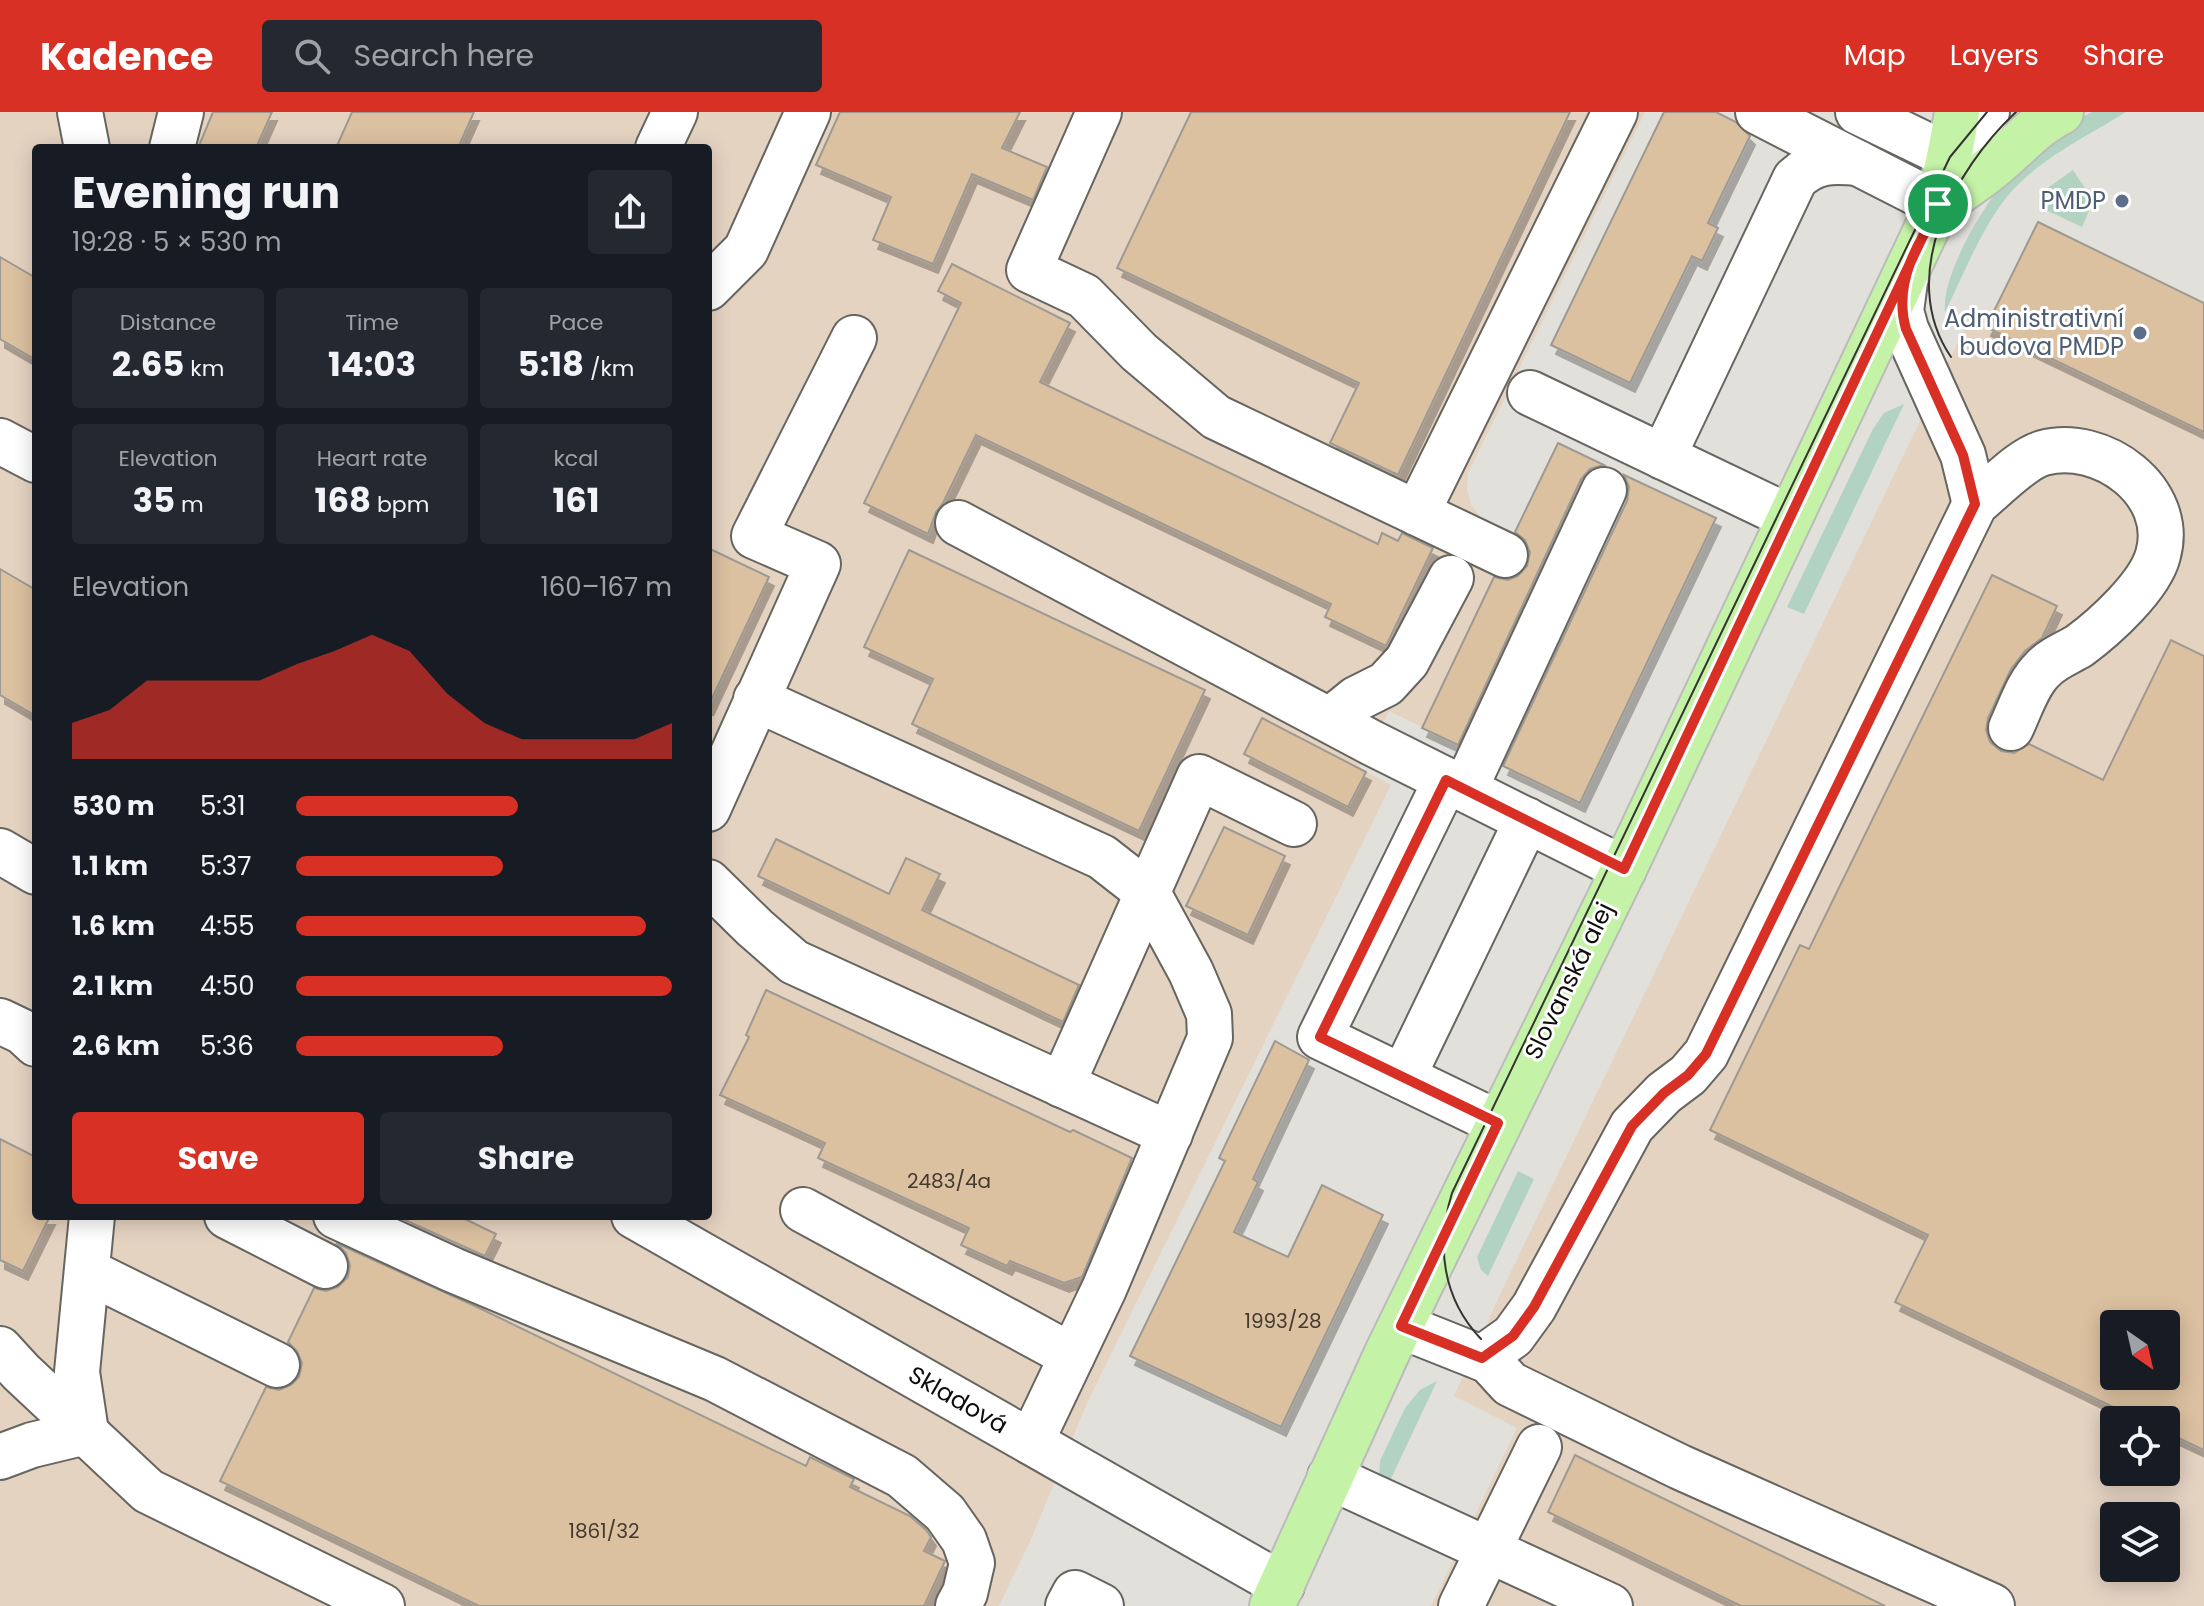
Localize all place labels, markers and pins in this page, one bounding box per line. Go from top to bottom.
pin [1904,170,1972,238]
place label: PMDP [2041,184,2106,217]
marker: PMDP [2113,192,2131,210]
place label: Administrativní budova PMDP [1944,302,2124,363]
marker: Administrativní budova PMDP [2131,324,2149,342]

